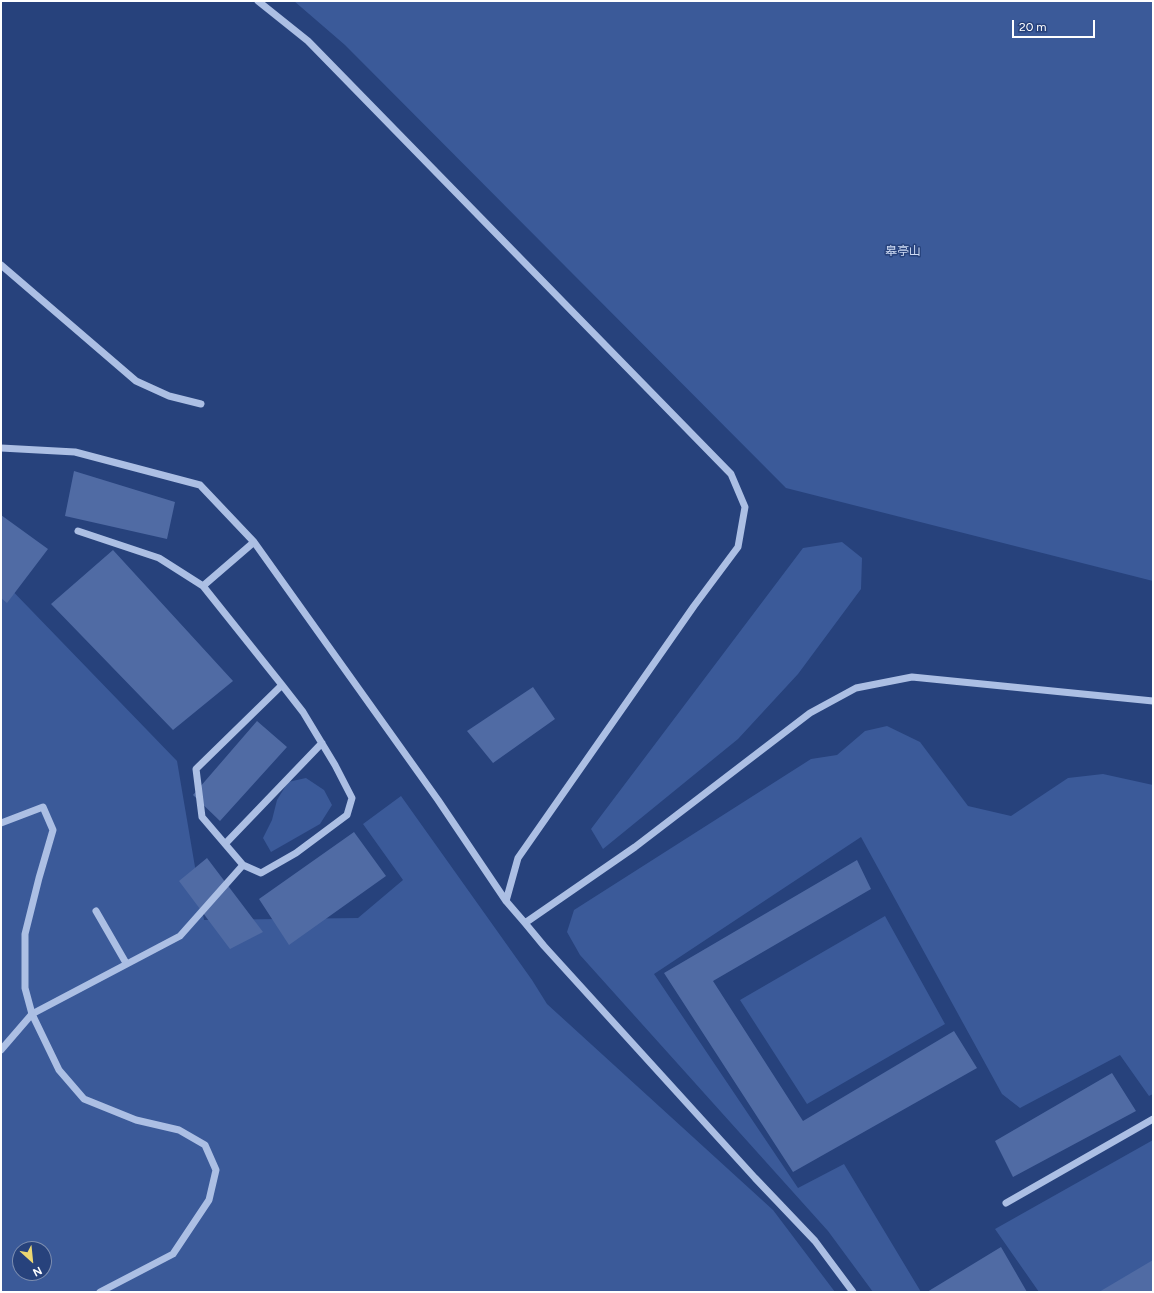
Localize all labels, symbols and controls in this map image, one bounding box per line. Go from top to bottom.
scale bar [1014,12,1097,38]
text: 20 m [1019,20,1047,34]
park label: 皋亭山 [885,244,921,258]
north arrow [12,1241,52,1281]
text: N [30,1264,44,1279]

